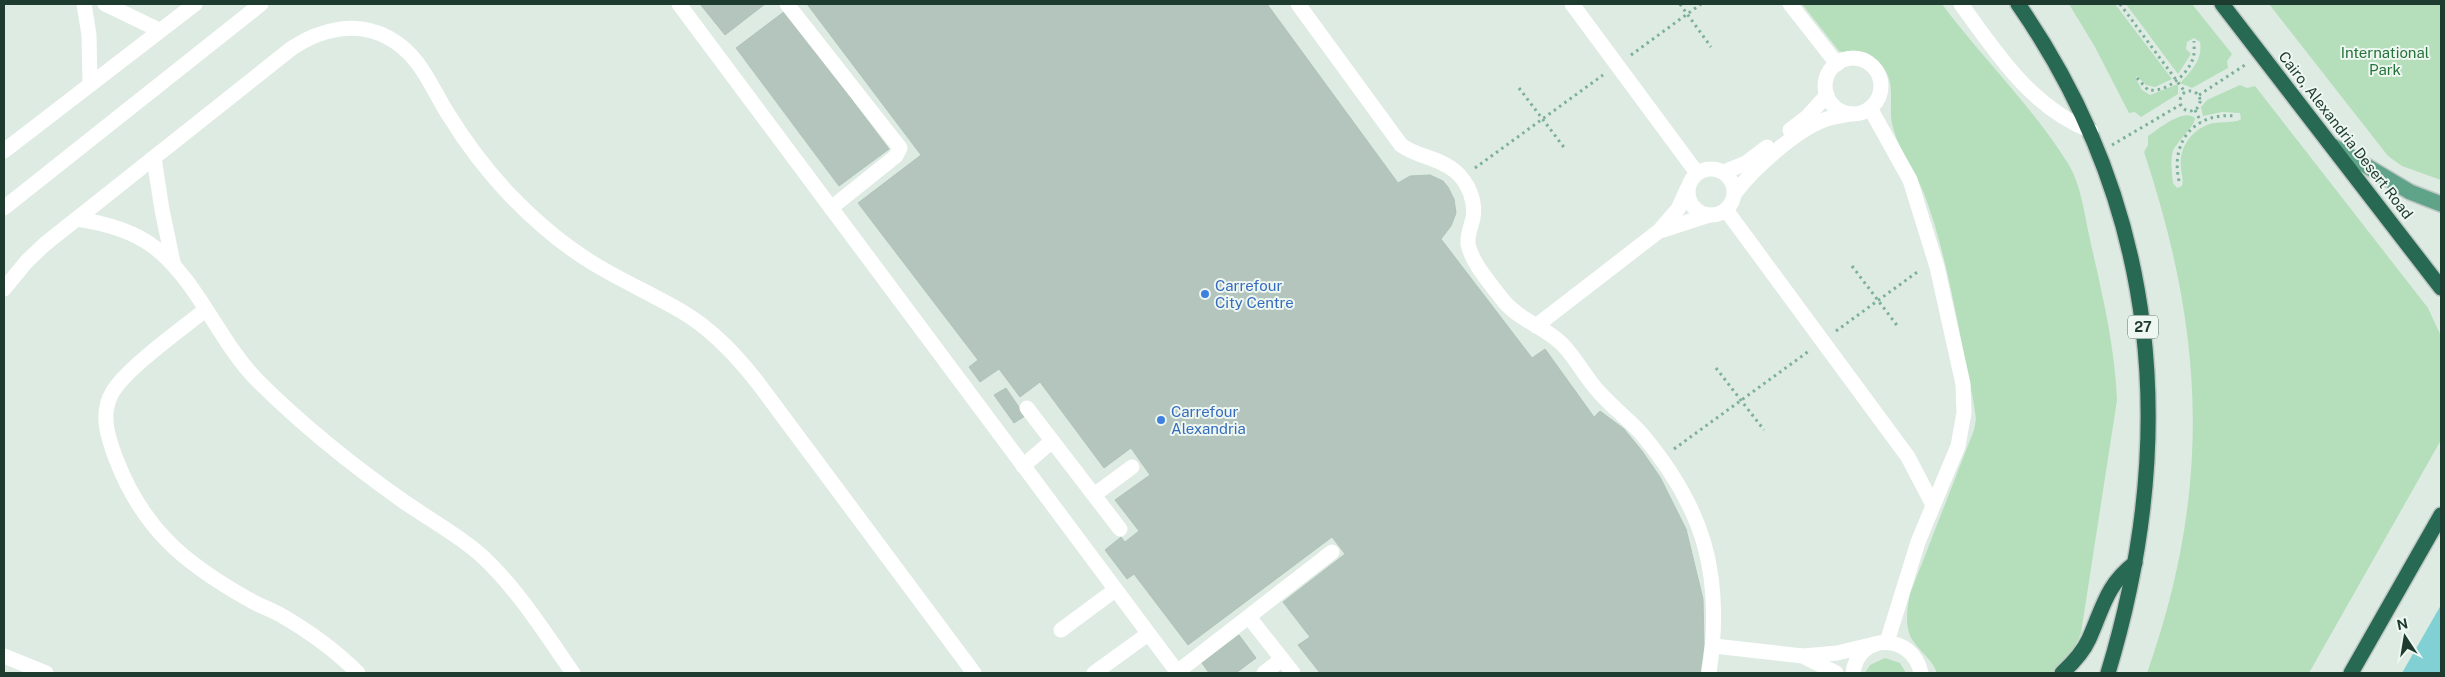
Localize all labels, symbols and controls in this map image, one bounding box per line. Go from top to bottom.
park label: International Park [2341,44,2429,78]
street label: Cairo, Alexandria Desert Road [2275,48,2417,222]
place label: Carrefour City Centre [1215,277,1294,311]
marker: Carrefour City Centre [1199,288,1211,300]
road number: 27 [2128,316,2158,338]
place label: Carrefour Alexandria [1171,403,1246,437]
marker: Carrefour Alexandria [1155,414,1167,426]
north arrow [2380,612,2430,662]
text: N [2395,615,2409,633]

